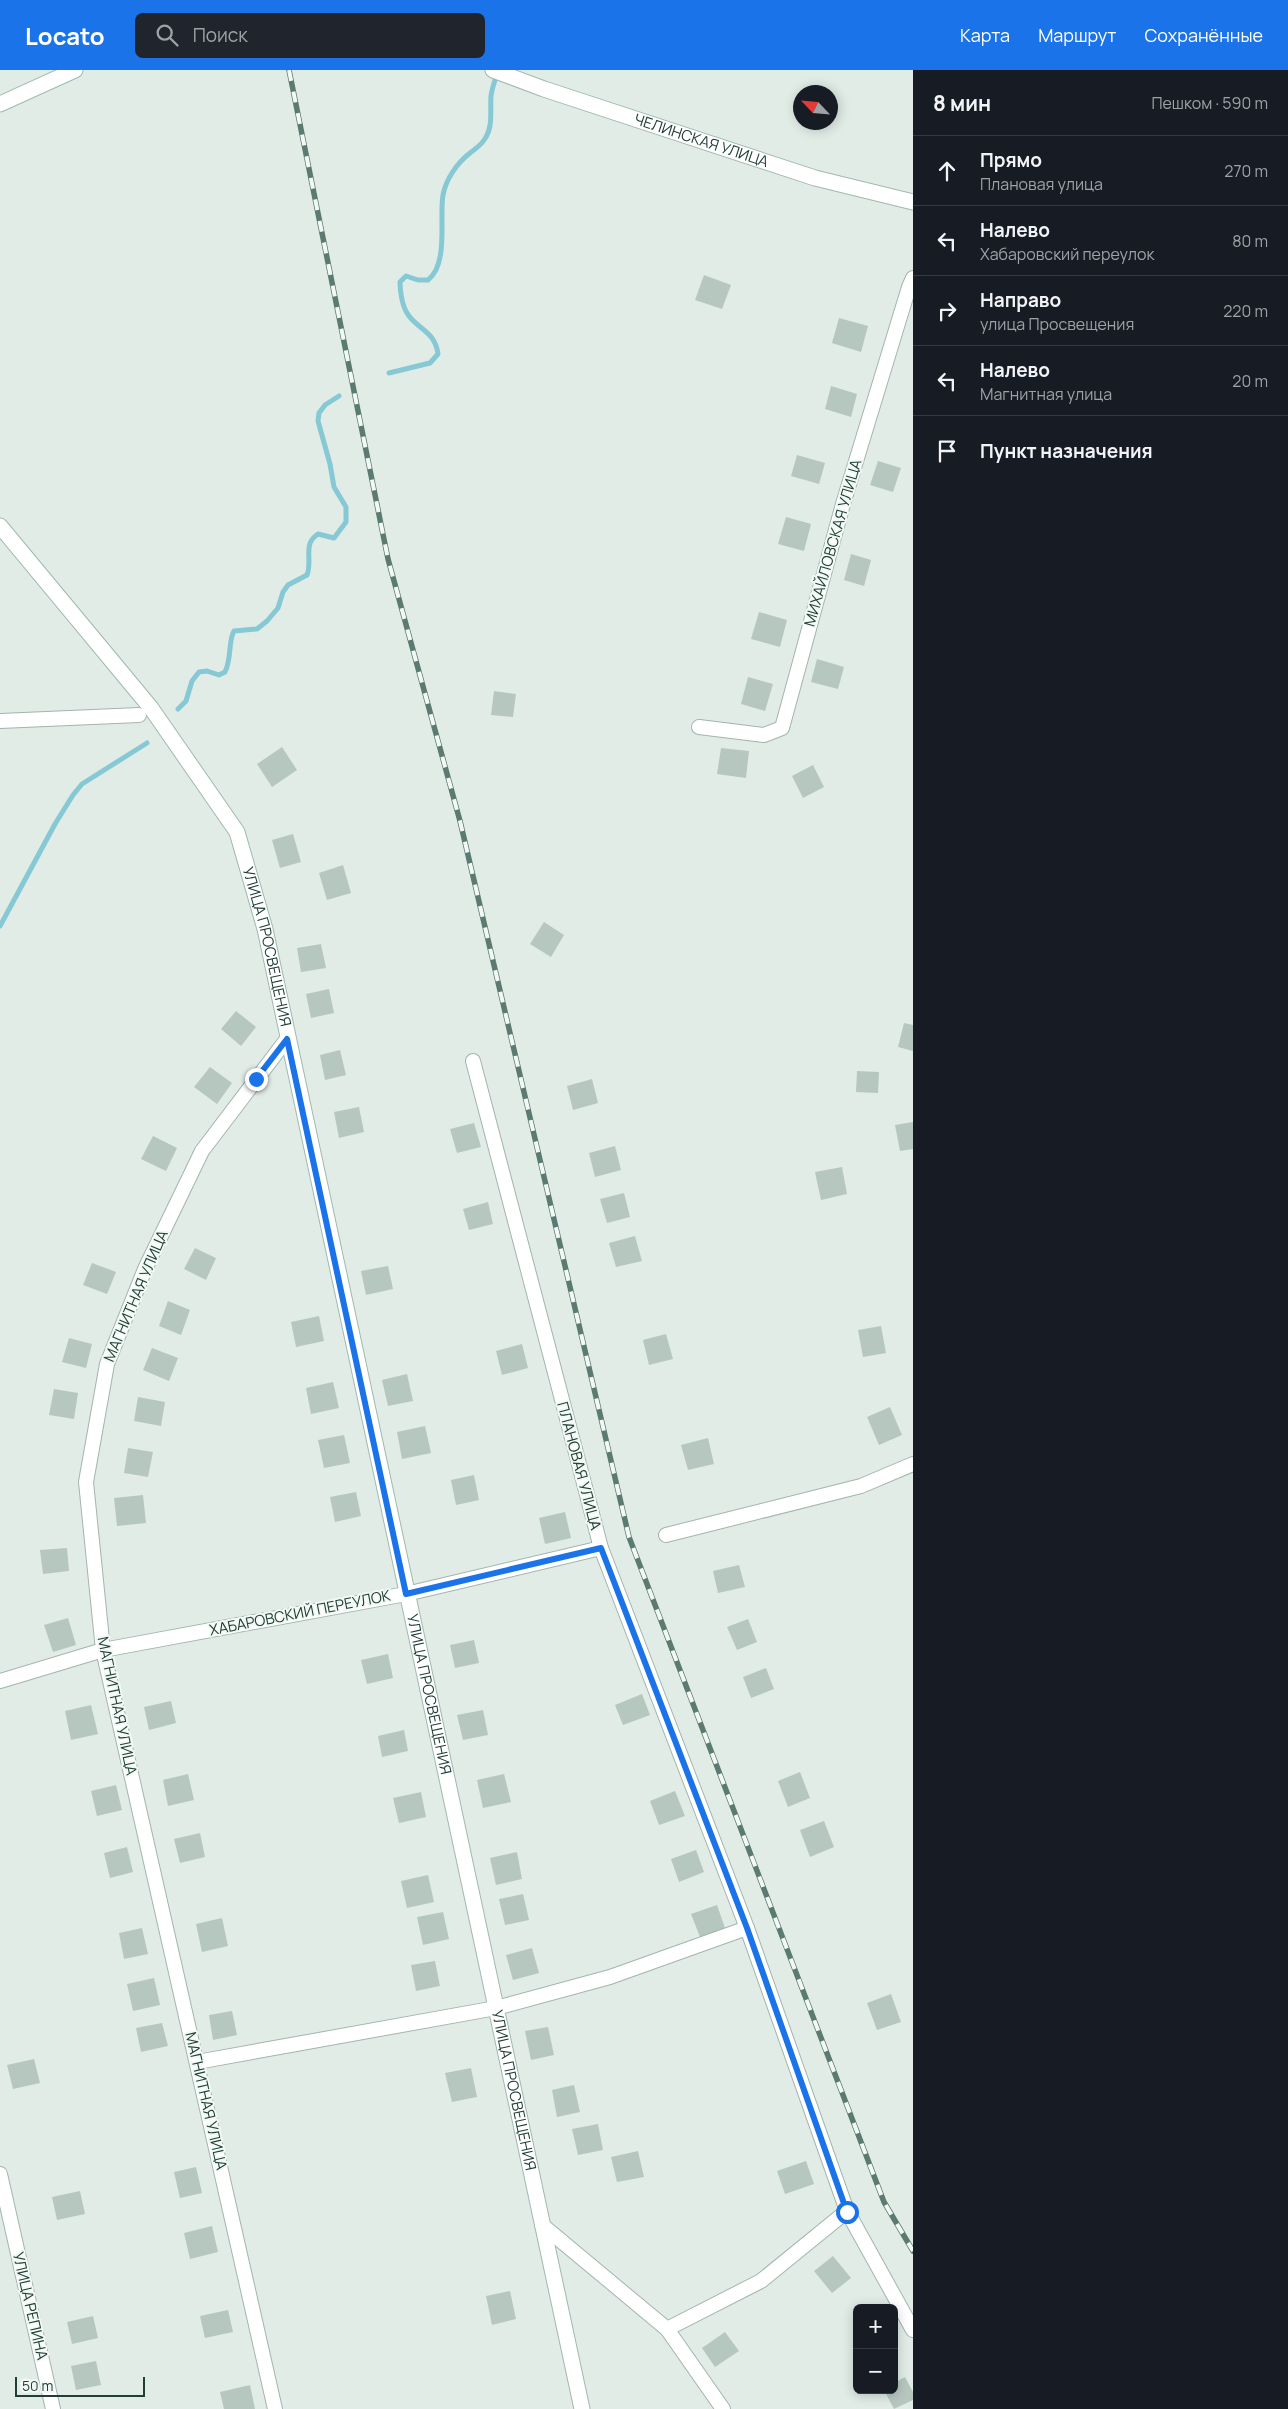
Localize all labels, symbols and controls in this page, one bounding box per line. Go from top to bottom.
search box [135,13,485,58]
text: Locato [25,19,105,52]
icon: search [153,21,181,49]
text: Поиск [193,22,248,48]
text: Карта [960,23,1010,47]
text: Маршрут [1038,23,1116,47]
text: Сохранённые [1144,23,1263,47]
north arrow [793,85,838,130]
text: 8 мин [933,89,991,117]
text: Пешком · 590 m [1151,92,1268,114]
street label: ЧЕЛИНСКАЯ УЛИЦА [632,108,772,172]
text: Прямо [980,147,1042,173]
icon: ahead [933,157,961,185]
text: 270 m [1224,160,1268,182]
text: Плановая улица [980,173,1103,195]
text: Налево [980,217,1050,243]
icon: left [933,227,961,255]
text: 80 m [1232,230,1268,252]
text: Хабаровский переулок [980,243,1154,265]
text: Направо [980,287,1061,313]
icon: right [933,297,961,325]
text: 220 m [1223,300,1268,322]
text: улица Просвещения [980,313,1134,335]
text: Налево [980,357,1050,383]
icon: left [933,367,961,395]
text: 20 m [1232,370,1268,392]
text: Магнитная улица [980,383,1112,405]
icon: arrive [933,437,961,465]
text: Пункт назначения [980,438,1153,464]
street label: МИХАЙЛОВСКАЯ УЛИЦА [799,456,867,629]
street label: УЛИЦА ПРОСВЕЩЕНИЯ [238,864,297,1028]
route end [245,1068,268,1091]
street label: МАГНИТНАЯ УЛИЦА [98,1226,173,1365]
street label: ПЛАНОВАЯ УЛИЦА [552,1399,607,1533]
street label: ХАБАРОВСКИЙ ПЕРЕУЛОК [207,1585,392,1640]
street label: УЛИЦА ПРОСВЕЩЕНИЯ [402,1612,457,1776]
street label: МАГНИТНАЯ УЛИЦА [93,1635,143,1778]
street label: УЛИЦА ПРОСВЕЩЕНИЯ [487,2008,542,2172]
street label: МАГНИТНАЯ УЛИЦА [180,2030,233,2172]
route start [836,2201,859,2224]
street label: УЛИЦА РЕПИНА [8,2250,53,2362]
map controls [853,2304,898,2394]
button: + [853,2304,898,2349]
button: − [853,2349,898,2394]
scale bar [15,2374,145,2397]
text: 50 m [22,2376,53,2395]

